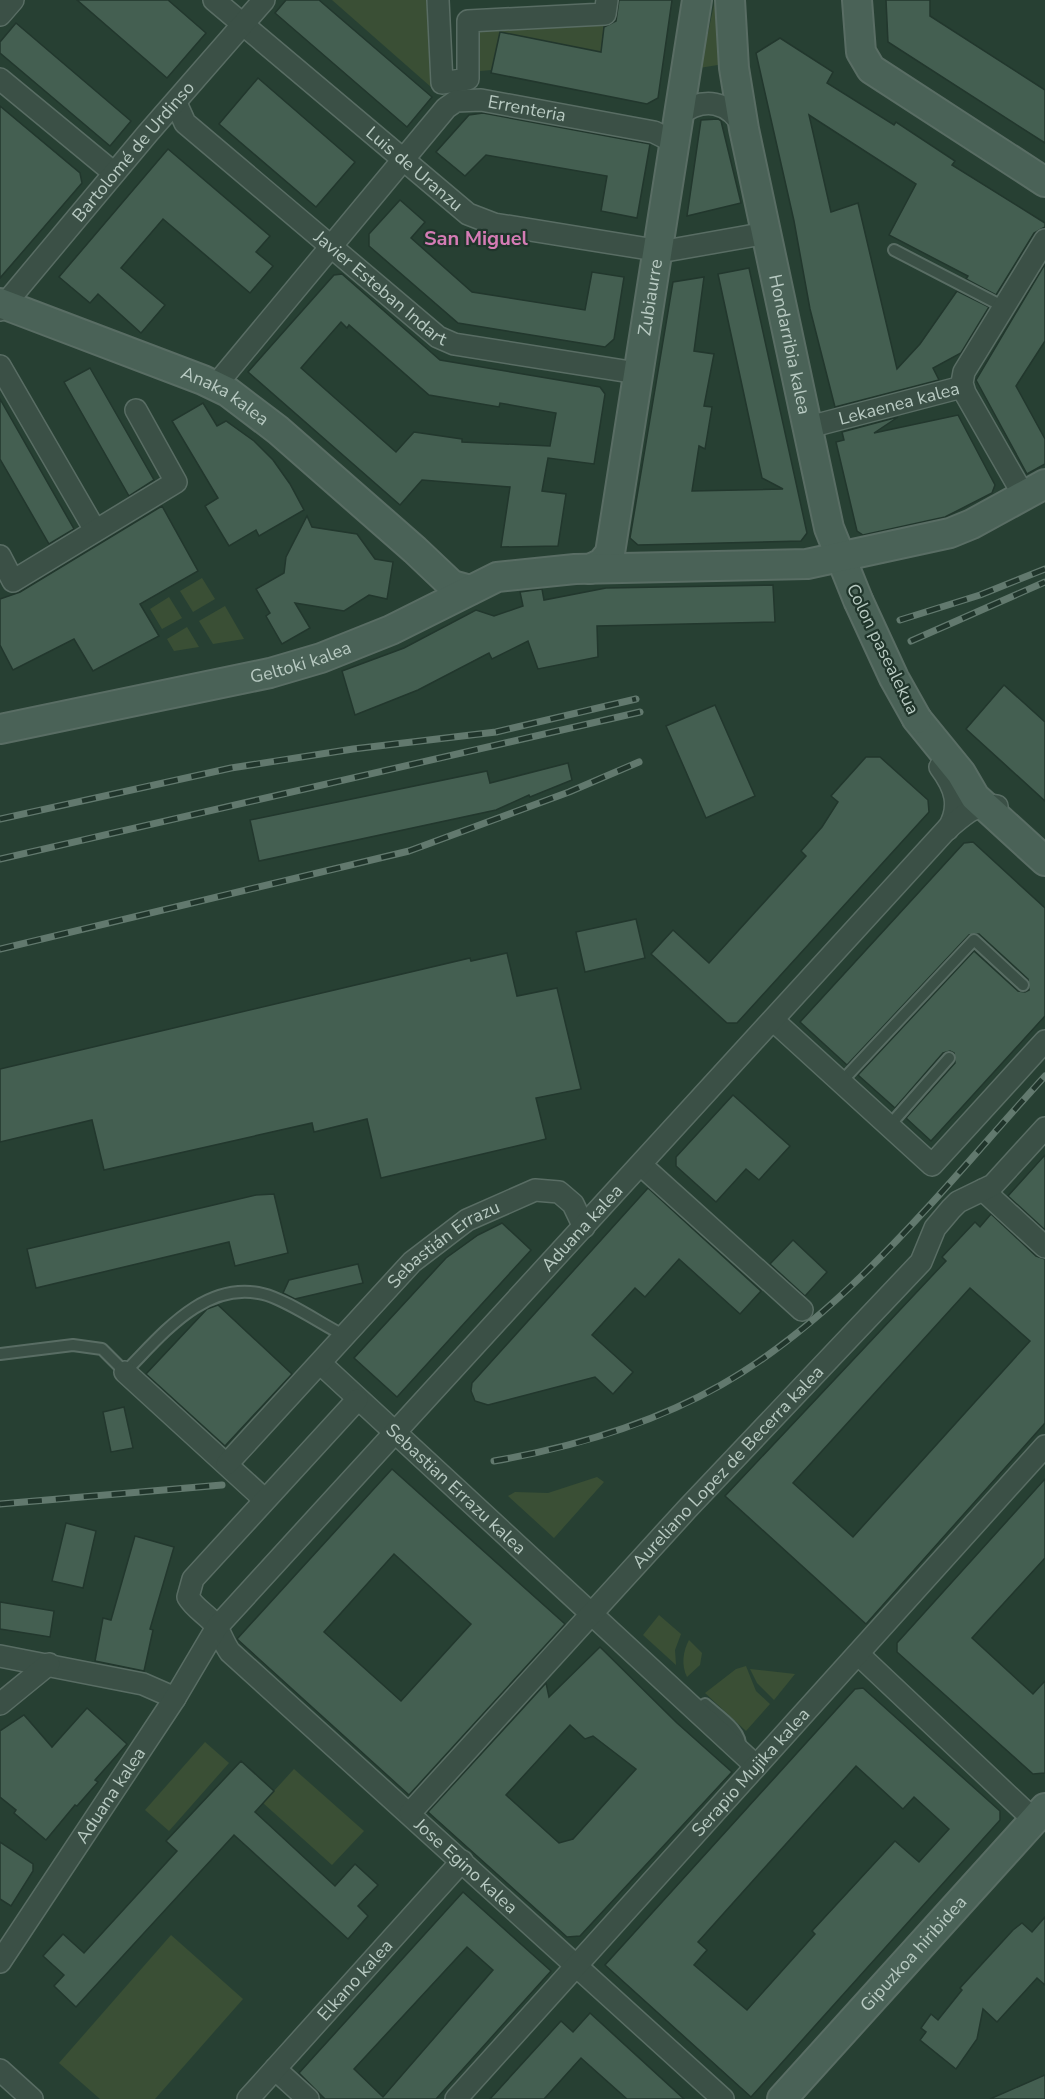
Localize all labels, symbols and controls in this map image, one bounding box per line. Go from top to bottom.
street label: Bartolomé de Urdinso [67,76,200,227]
street label: Errenteria [486,90,568,127]
street label: Luis de Uranzu [361,121,468,217]
street label: Javier Esteban Indart [308,225,451,352]
district label: San Miguel [424,225,529,252]
street label: Zubiaurre [632,257,668,337]
street label: Hondarribia kalea [763,272,816,417]
street label: Anaka kalea [178,361,274,431]
street label: Lekaenea kalea [836,376,962,431]
street label: Colon pasealekua [841,580,925,718]
street label: Geltoki kalea [248,635,355,689]
street label: Aduana kalea [536,1179,628,1277]
street label: Sebastián Errazu [382,1195,504,1293]
street label: Aureliano Lopez de Becerra kalea [627,1360,829,1573]
street label: Sebastian Errazu kalea [381,1418,531,1560]
street label: Serapio Mujika kalea [686,1703,815,1842]
street label: Aduana kalea [70,1743,151,1848]
street label: Jose Egino kalea [408,1812,523,1919]
street label: Gipuzkoa hiribidea [855,1890,972,2017]
street label: Elkano kalea [312,1934,398,2026]

